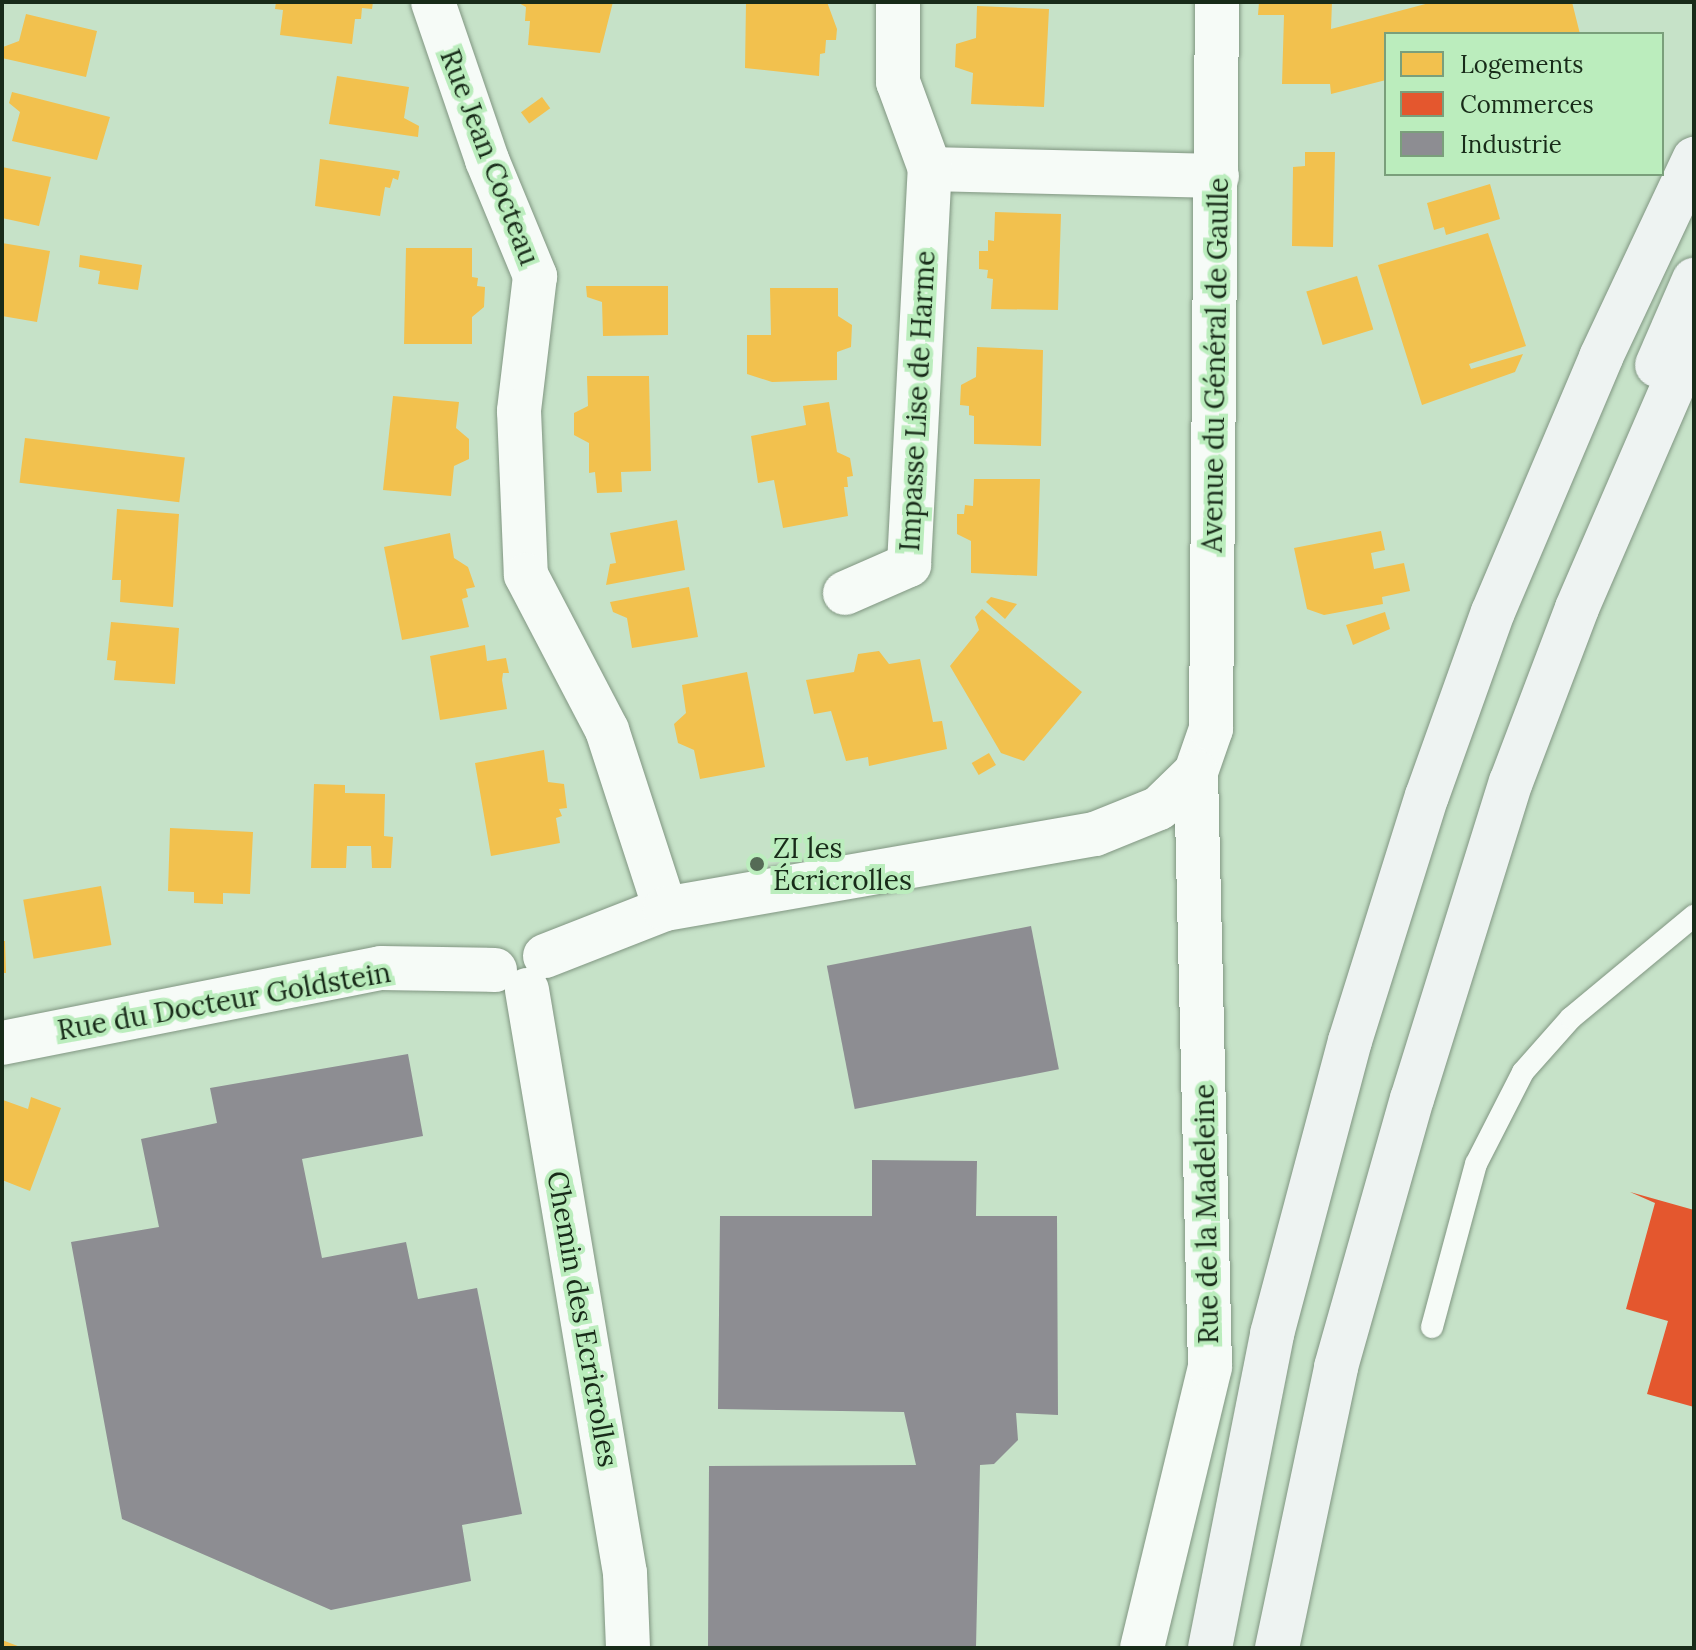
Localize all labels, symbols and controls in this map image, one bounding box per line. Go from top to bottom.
legend [1384,32,1664,176]
street label: Rue Jean Cocteau [433,44,547,270]
text: Logements [1460,49,1583,80]
text: Commerces [1460,89,1594,120]
text: Industrie [1460,129,1562,160]
street label: Avenue du Général de Gaulle [1195,177,1235,553]
street label: Impasse Lise de Harme [892,250,942,552]
place label: ZI les Écricrolles [773,831,912,897]
marker: ZI les Écricrolles [748,855,766,873]
street label: Rue du Docteur Goldstein [55,955,393,1047]
street label: Rue de la Madeleine [1187,1083,1225,1345]
street label: Chemin des Ecricrolles [540,1168,626,1470]

